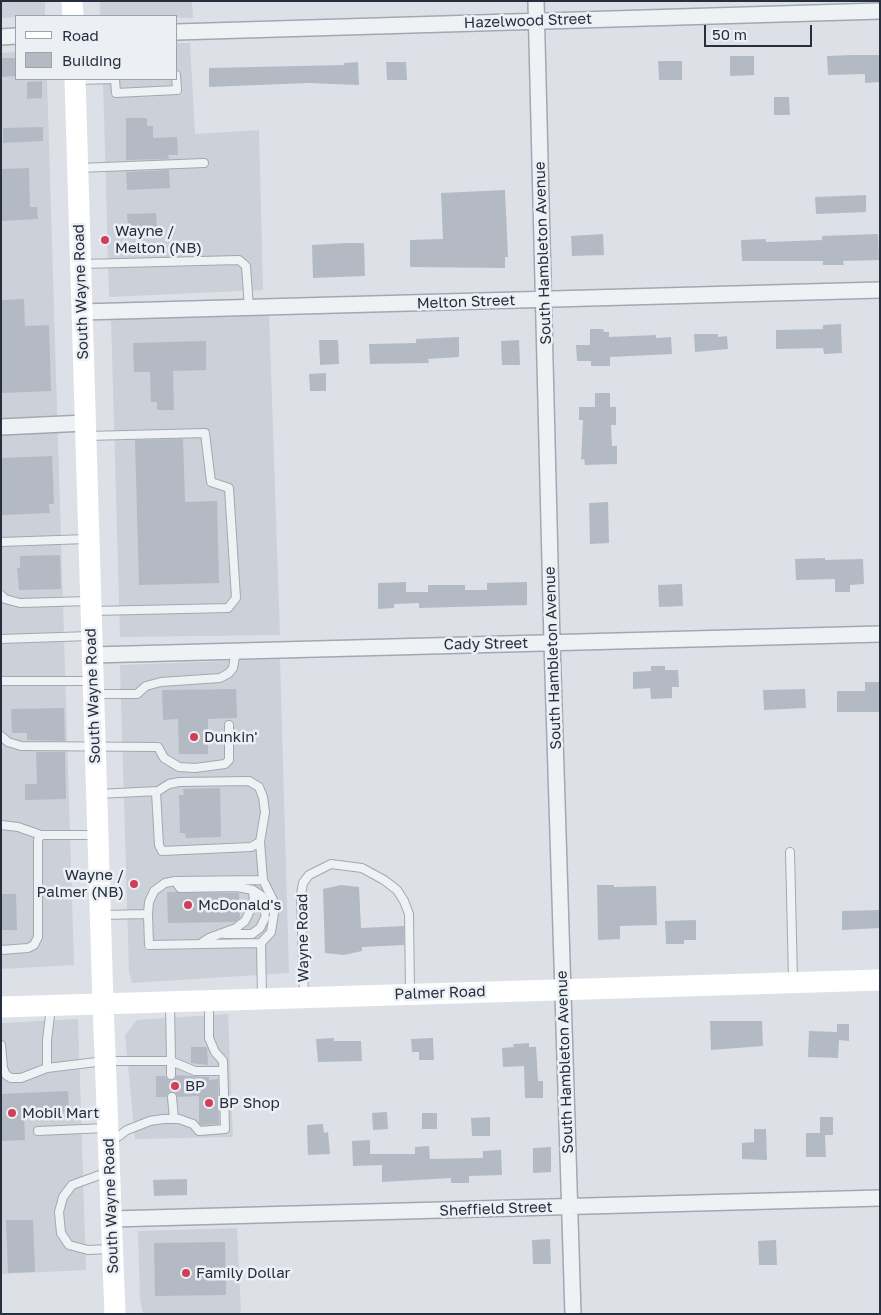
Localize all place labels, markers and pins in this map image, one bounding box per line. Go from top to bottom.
place label: Wayne / Melton (NB) [115,222,202,257]
marker: Wayne / Melton (NB) [99,234,111,246]
place label: Dunkin' [204,728,258,746]
marker: Dunkin' [188,731,200,743]
place label: Wayne / Palmer (NB) [37,866,124,901]
marker: Wayne / Palmer (NB) [128,878,140,890]
place label: McDonald's [198,896,281,914]
marker: McDonald's [182,899,194,911]
place label: BP [185,1077,205,1095]
marker: BP [169,1080,181,1092]
place label: BP Shop [219,1094,280,1112]
marker: BP Shop [203,1097,215,1109]
place label: Mobil Mart [22,1104,99,1122]
marker: Mobil Mart [6,1107,18,1119]
place label: Family Dollar [196,1264,290,1282]
marker: Family Dollar [180,1267,192,1279]

